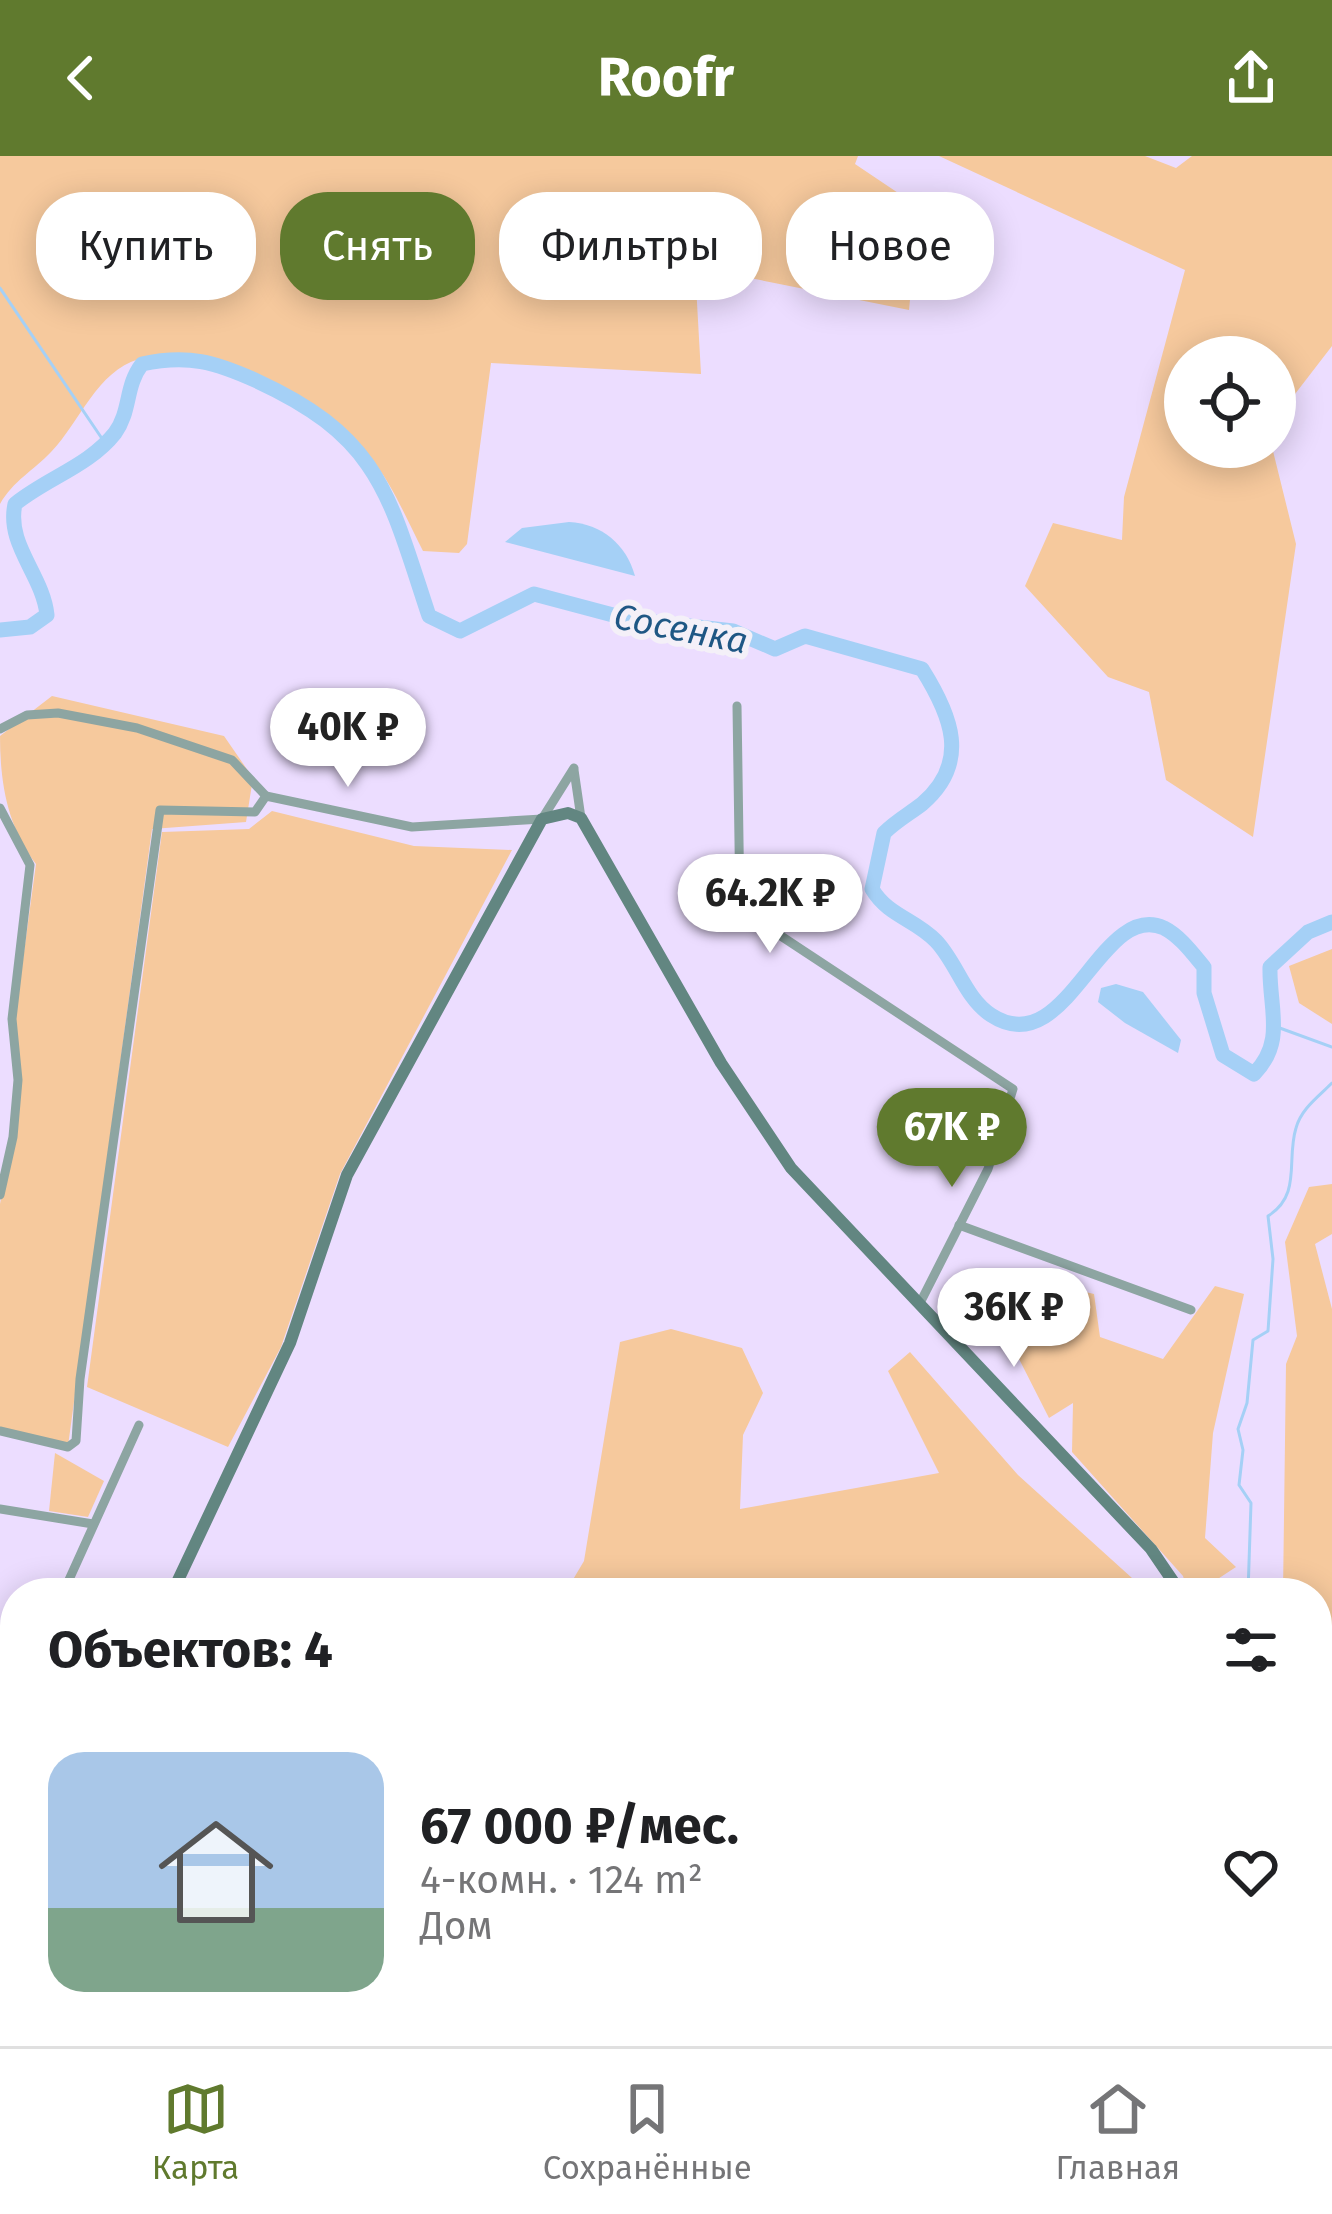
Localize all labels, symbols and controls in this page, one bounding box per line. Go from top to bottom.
icon: back [48,45,114,111]
icon: share [1218,45,1284,111]
text: Roofr [598,46,734,110]
chip: Купить [36,192,256,300]
chip: Снять [280,192,475,300]
chip: Фильтры [499,192,762,300]
chip: Новое [786,192,994,300]
map controls [1164,336,1296,468]
button: locate [1164,336,1296,468]
water label: Сосенка [610,594,751,663]
pin: 40K ₽ [264,688,432,790]
text: 40K ₽ [297,704,399,750]
pin: 64.2K ₽ [659,854,881,956]
text: 64.2K ₽ [705,870,835,916]
pin: 67K ₽ [868,1088,1036,1190]
text: 67K ₽ [904,1104,1000,1150]
pin: 36K ₽ [930,1268,1098,1370]
text: 36K ₽ [964,1284,1064,1330]
icon: filters [1218,1617,1284,1683]
text: Объектов: 4 [48,1619,333,1681]
text: 67 000 ₽/мес. [420,1795,739,1857]
icon: home [144,1800,288,1944]
icon: heart [1218,1839,1284,1905]
text: 4-комн. · 124 m² [420,1857,703,1903]
text: Дом [420,1903,493,1949]
tab: Карта [152,2076,239,2188]
tab: Сохранённые [543,2076,752,2188]
tab: Главная [1055,2076,1180,2188]

